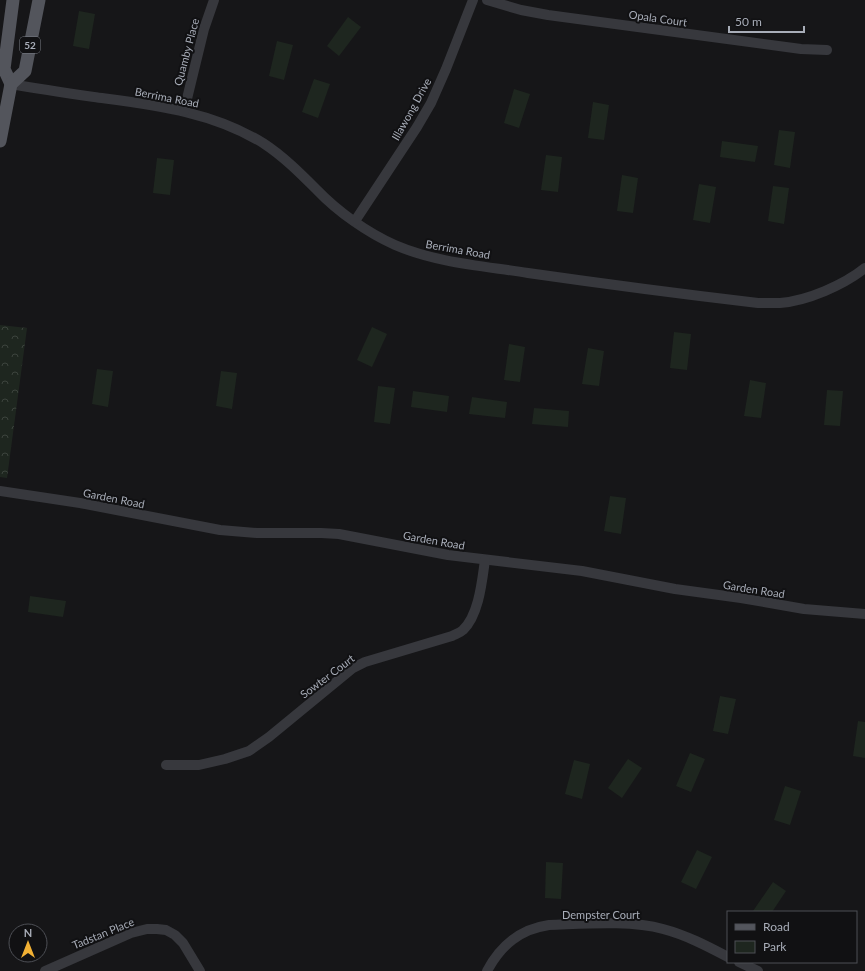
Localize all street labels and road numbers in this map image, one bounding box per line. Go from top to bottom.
street label: Opala Court [628,7,688,29]
street label: Quamby Place [171,17,201,87]
road number: 52 [20,37,40,53]
street label: Illawong Drive [389,75,434,142]
street label: Berrima Road [134,84,200,110]
street label: Berrima Road [425,237,491,261]
street label: Garden Road [82,486,146,510]
street label: Garden Road [402,528,466,552]
street label: Garden Road [722,578,786,600]
street label: Sowter Court [297,651,357,701]
street label: Dempster Court [562,908,640,921]
street label: Tadstan Place [70,915,136,951]

